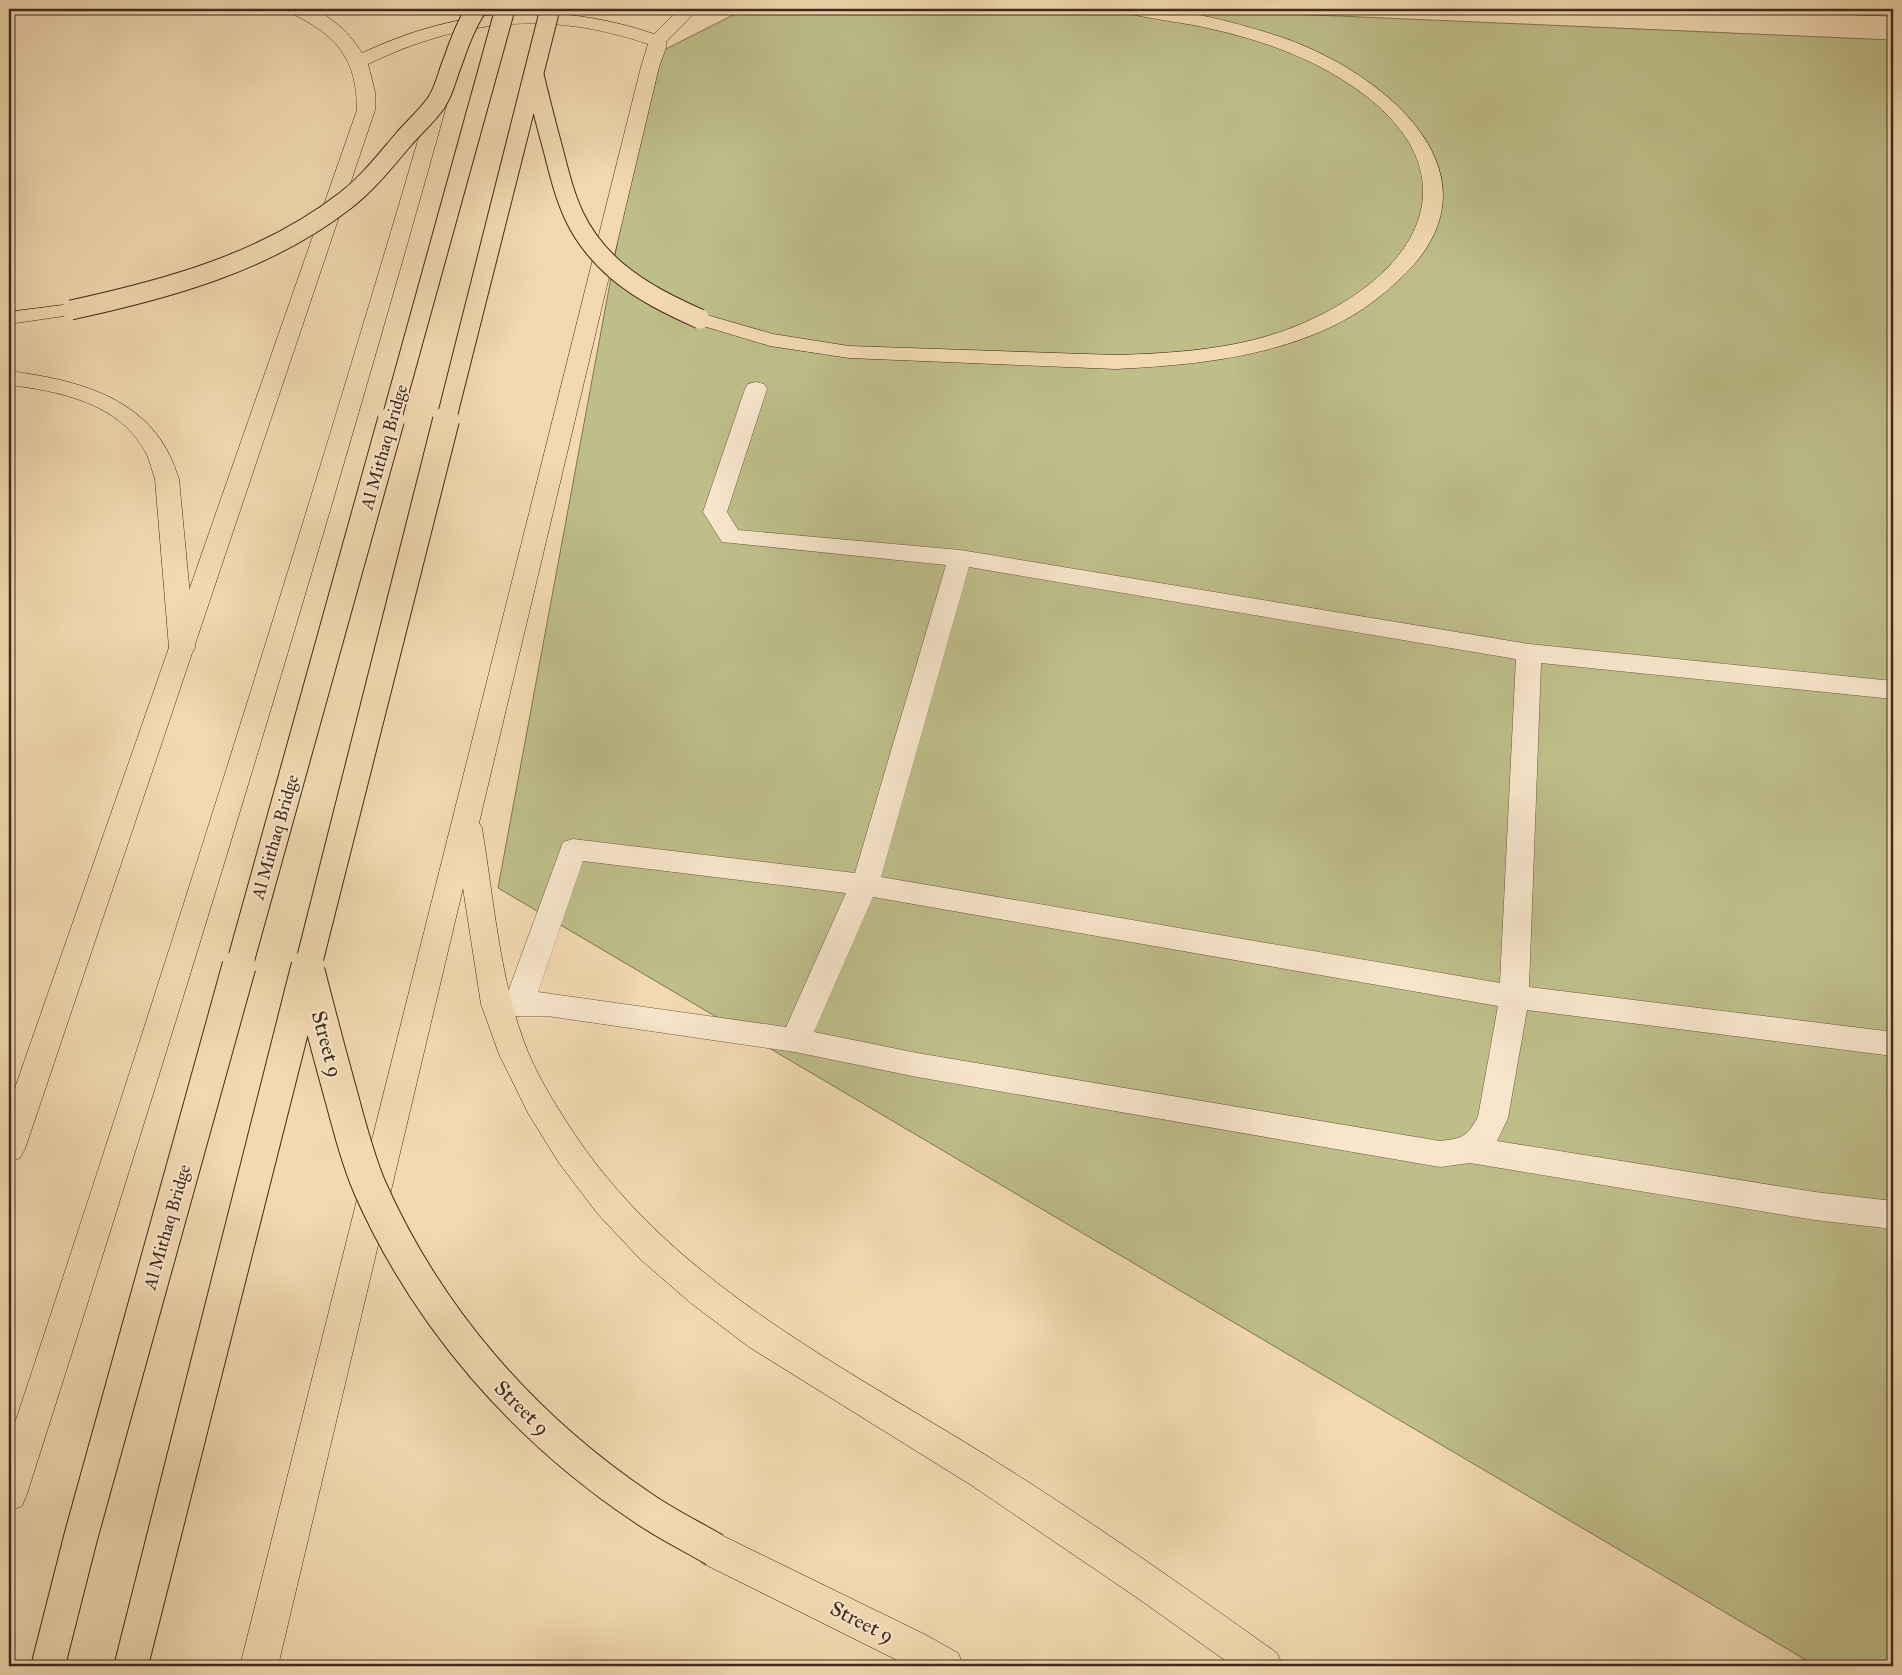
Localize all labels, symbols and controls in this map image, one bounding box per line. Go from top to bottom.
street label: Al Mithaq Bridge [355,382,413,513]
street label: Al Mithaq Bridge [246,772,304,903]
street label: Street 9 [306,1008,348,1080]
street label: Al Mithaq Bridge [138,1162,196,1293]
street label: Street 9 [489,1375,555,1441]
street label: Street 9 [826,1595,898,1649]

